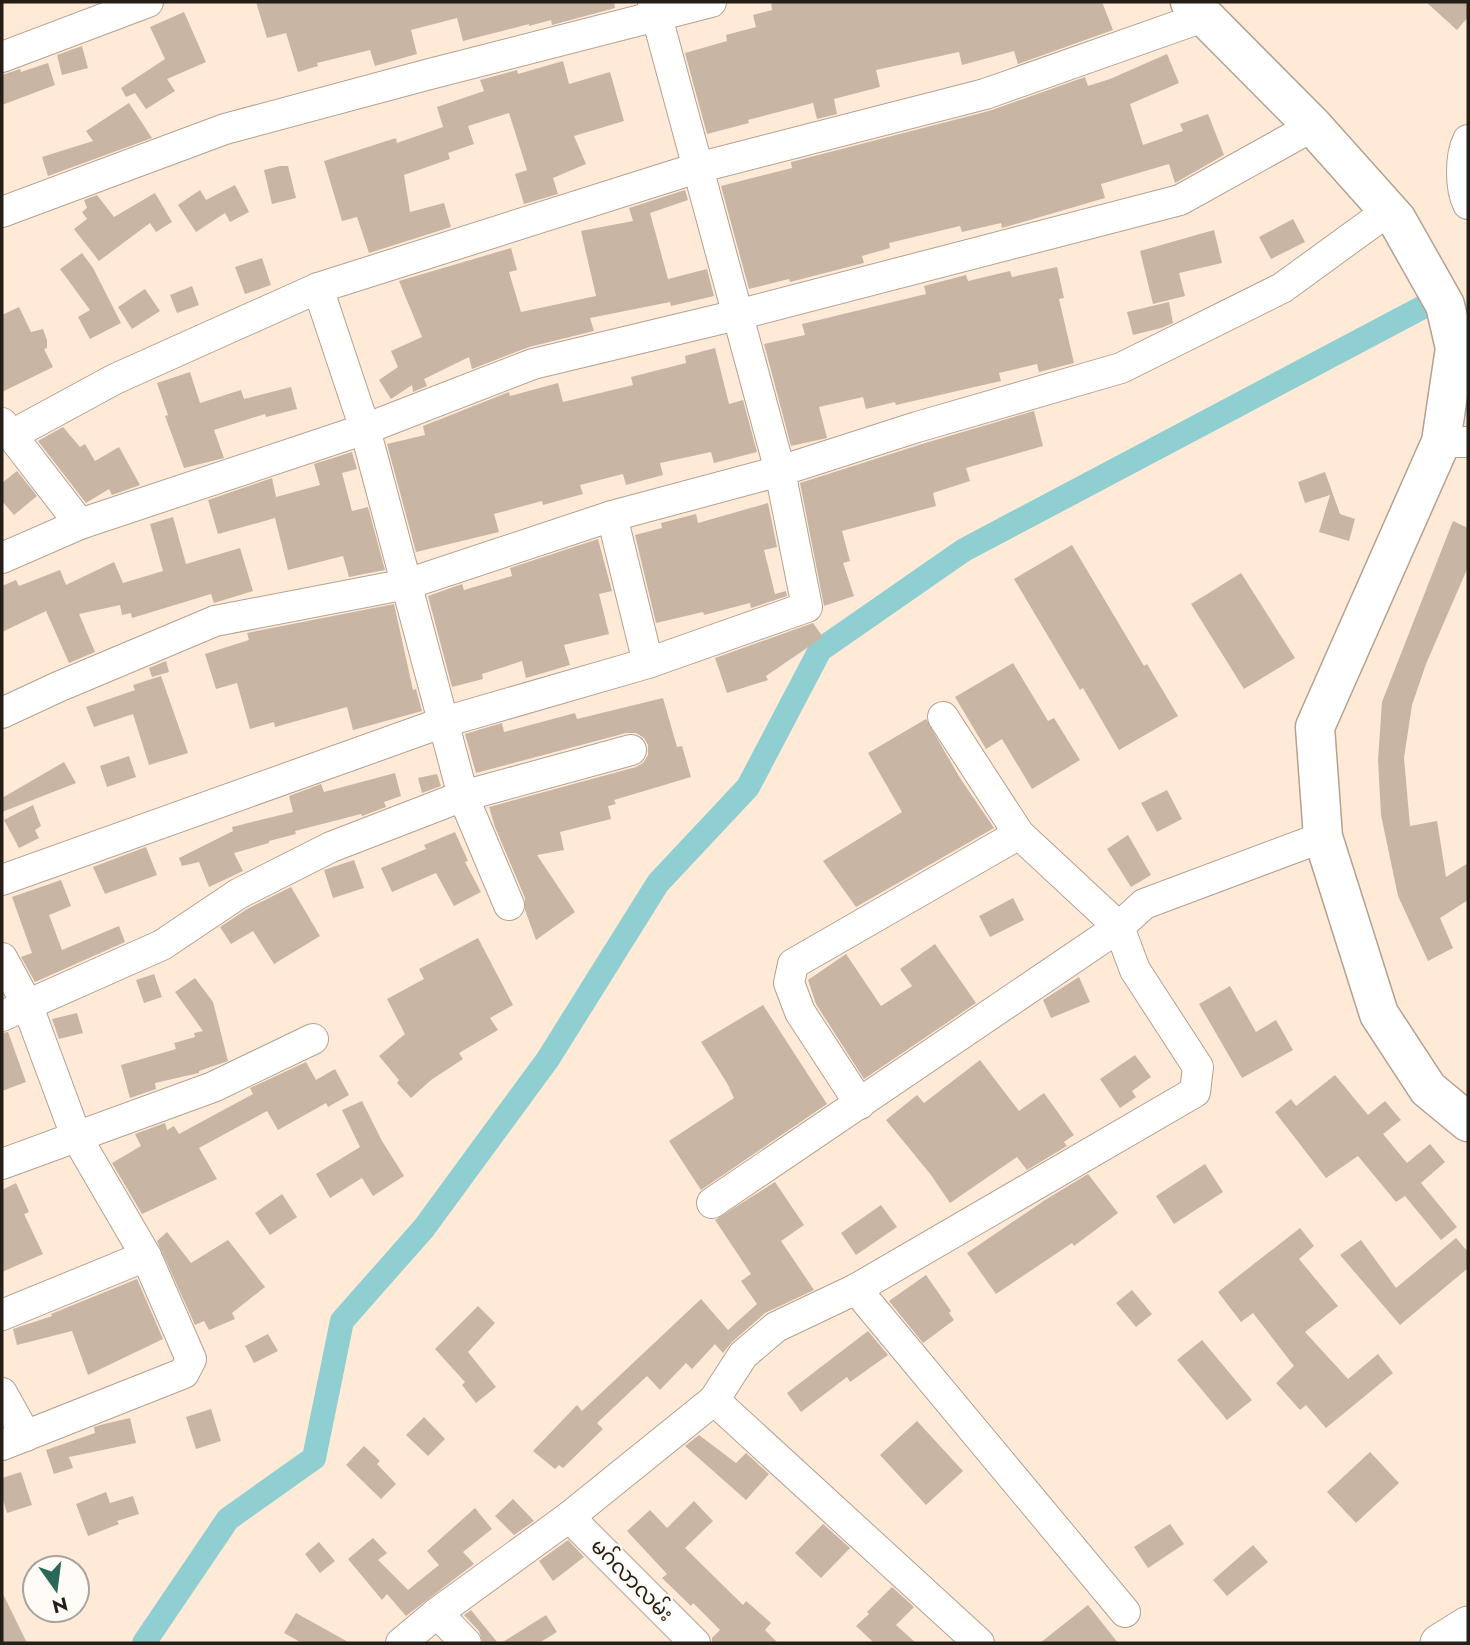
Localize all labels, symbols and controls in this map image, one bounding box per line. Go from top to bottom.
street label: မဂ်လာလမ်း [584,1531,681,1628]
north arrow [21,1554,91,1624]
text: N [49,1590,71,1620]

